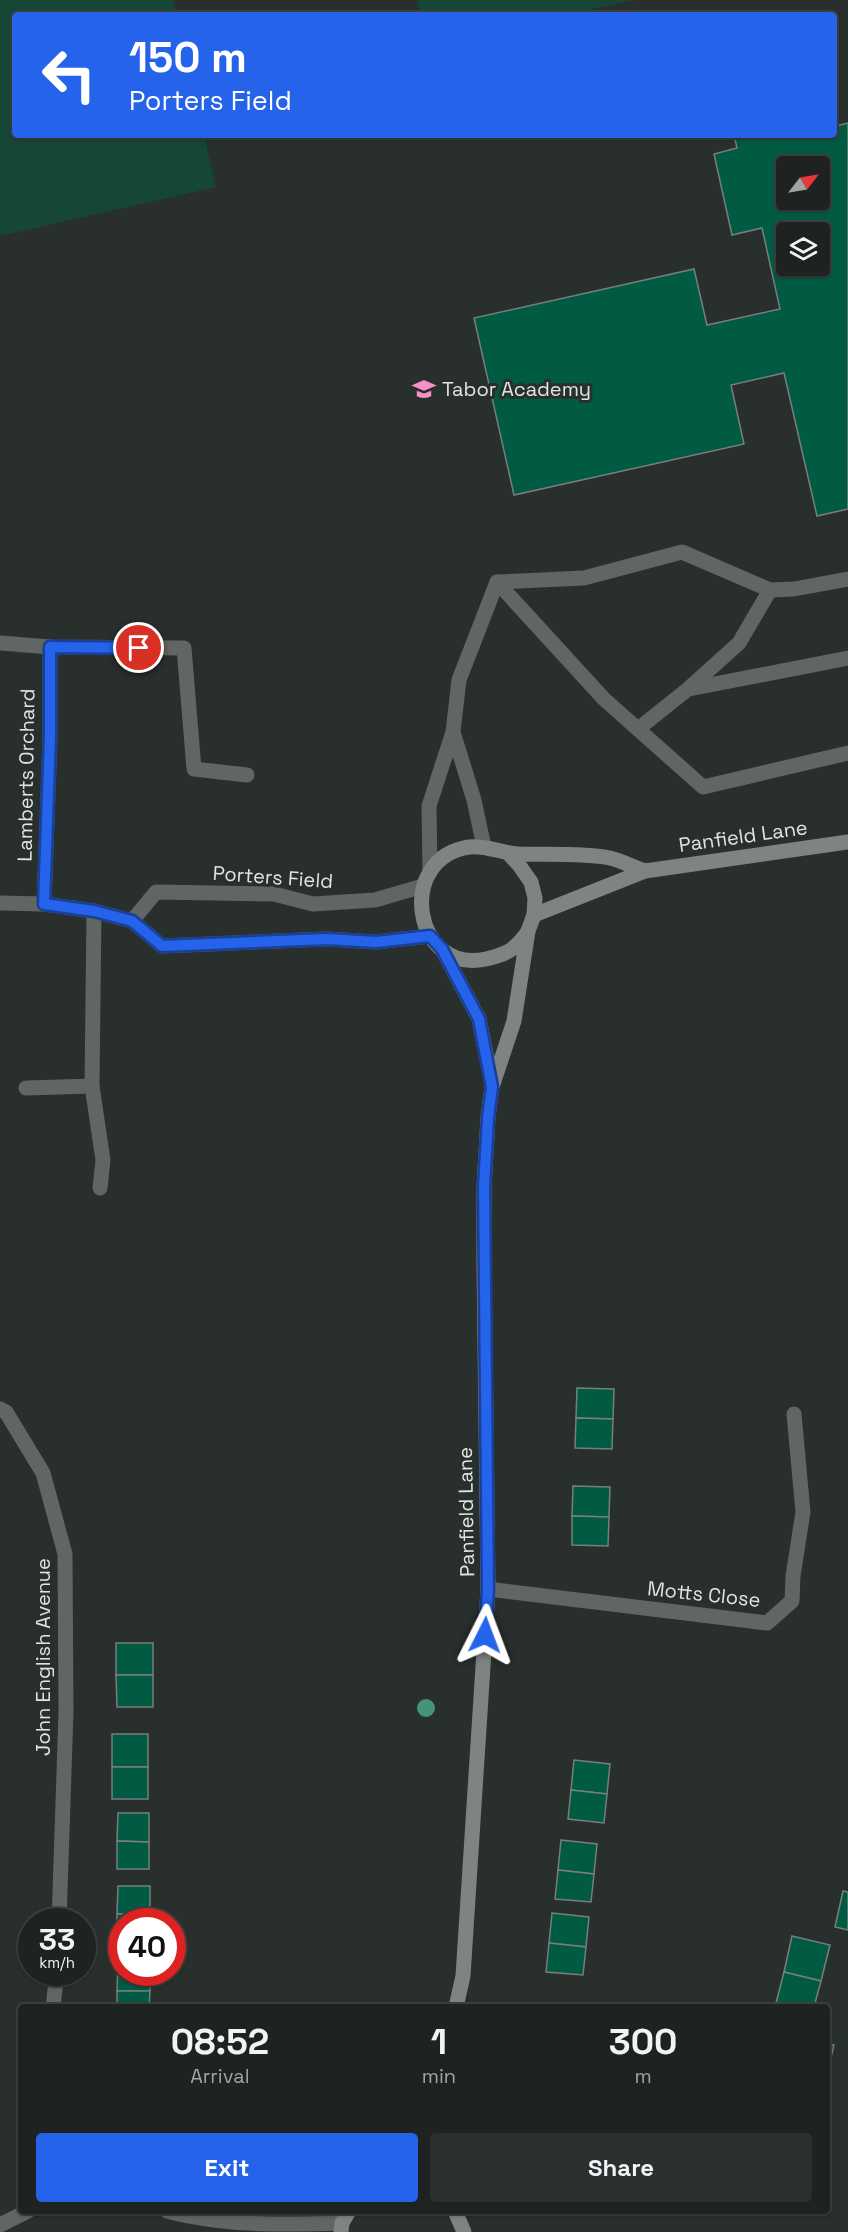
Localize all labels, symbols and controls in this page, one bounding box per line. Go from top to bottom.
text: 150 m [129,31,247,84]
icon: left [30,36,108,114]
text: Porters Field [129,83,292,118]
north arrow [776,156,830,210]
map controls [776,156,830,276]
button: layers [776,222,830,276]
school or university icon: Tabor Academy [411,376,437,402]
place label: Tabor Academy [442,376,591,402]
pin [113,622,164,673]
icon: arrive [122,631,155,664]
street label: Lamberts Orchard [11,688,41,862]
street label: Panfield Lane [677,814,809,858]
street label: Porters Field [212,860,334,894]
street label: Panfield Lane [452,1447,480,1577]
street label: John English Avenue [30,1558,56,1756]
street label: Motts Close [646,1575,762,1613]
position arrow [453,1603,517,1667]
speed limit sign: 40 [108,1908,186,1986]
text: 33 [39,1920,75,1959]
text: km/h [39,1953,75,1972]
text: 08:52 [171,2019,269,2065]
text: 1 [431,2019,447,2065]
text: 300 [609,2019,677,2065]
text: Arrival [190,2063,250,2089]
text: min [422,2063,456,2089]
text: m [634,2063,652,2089]
button: Exit [36,2133,418,2202]
button: Share [430,2133,812,2202]

